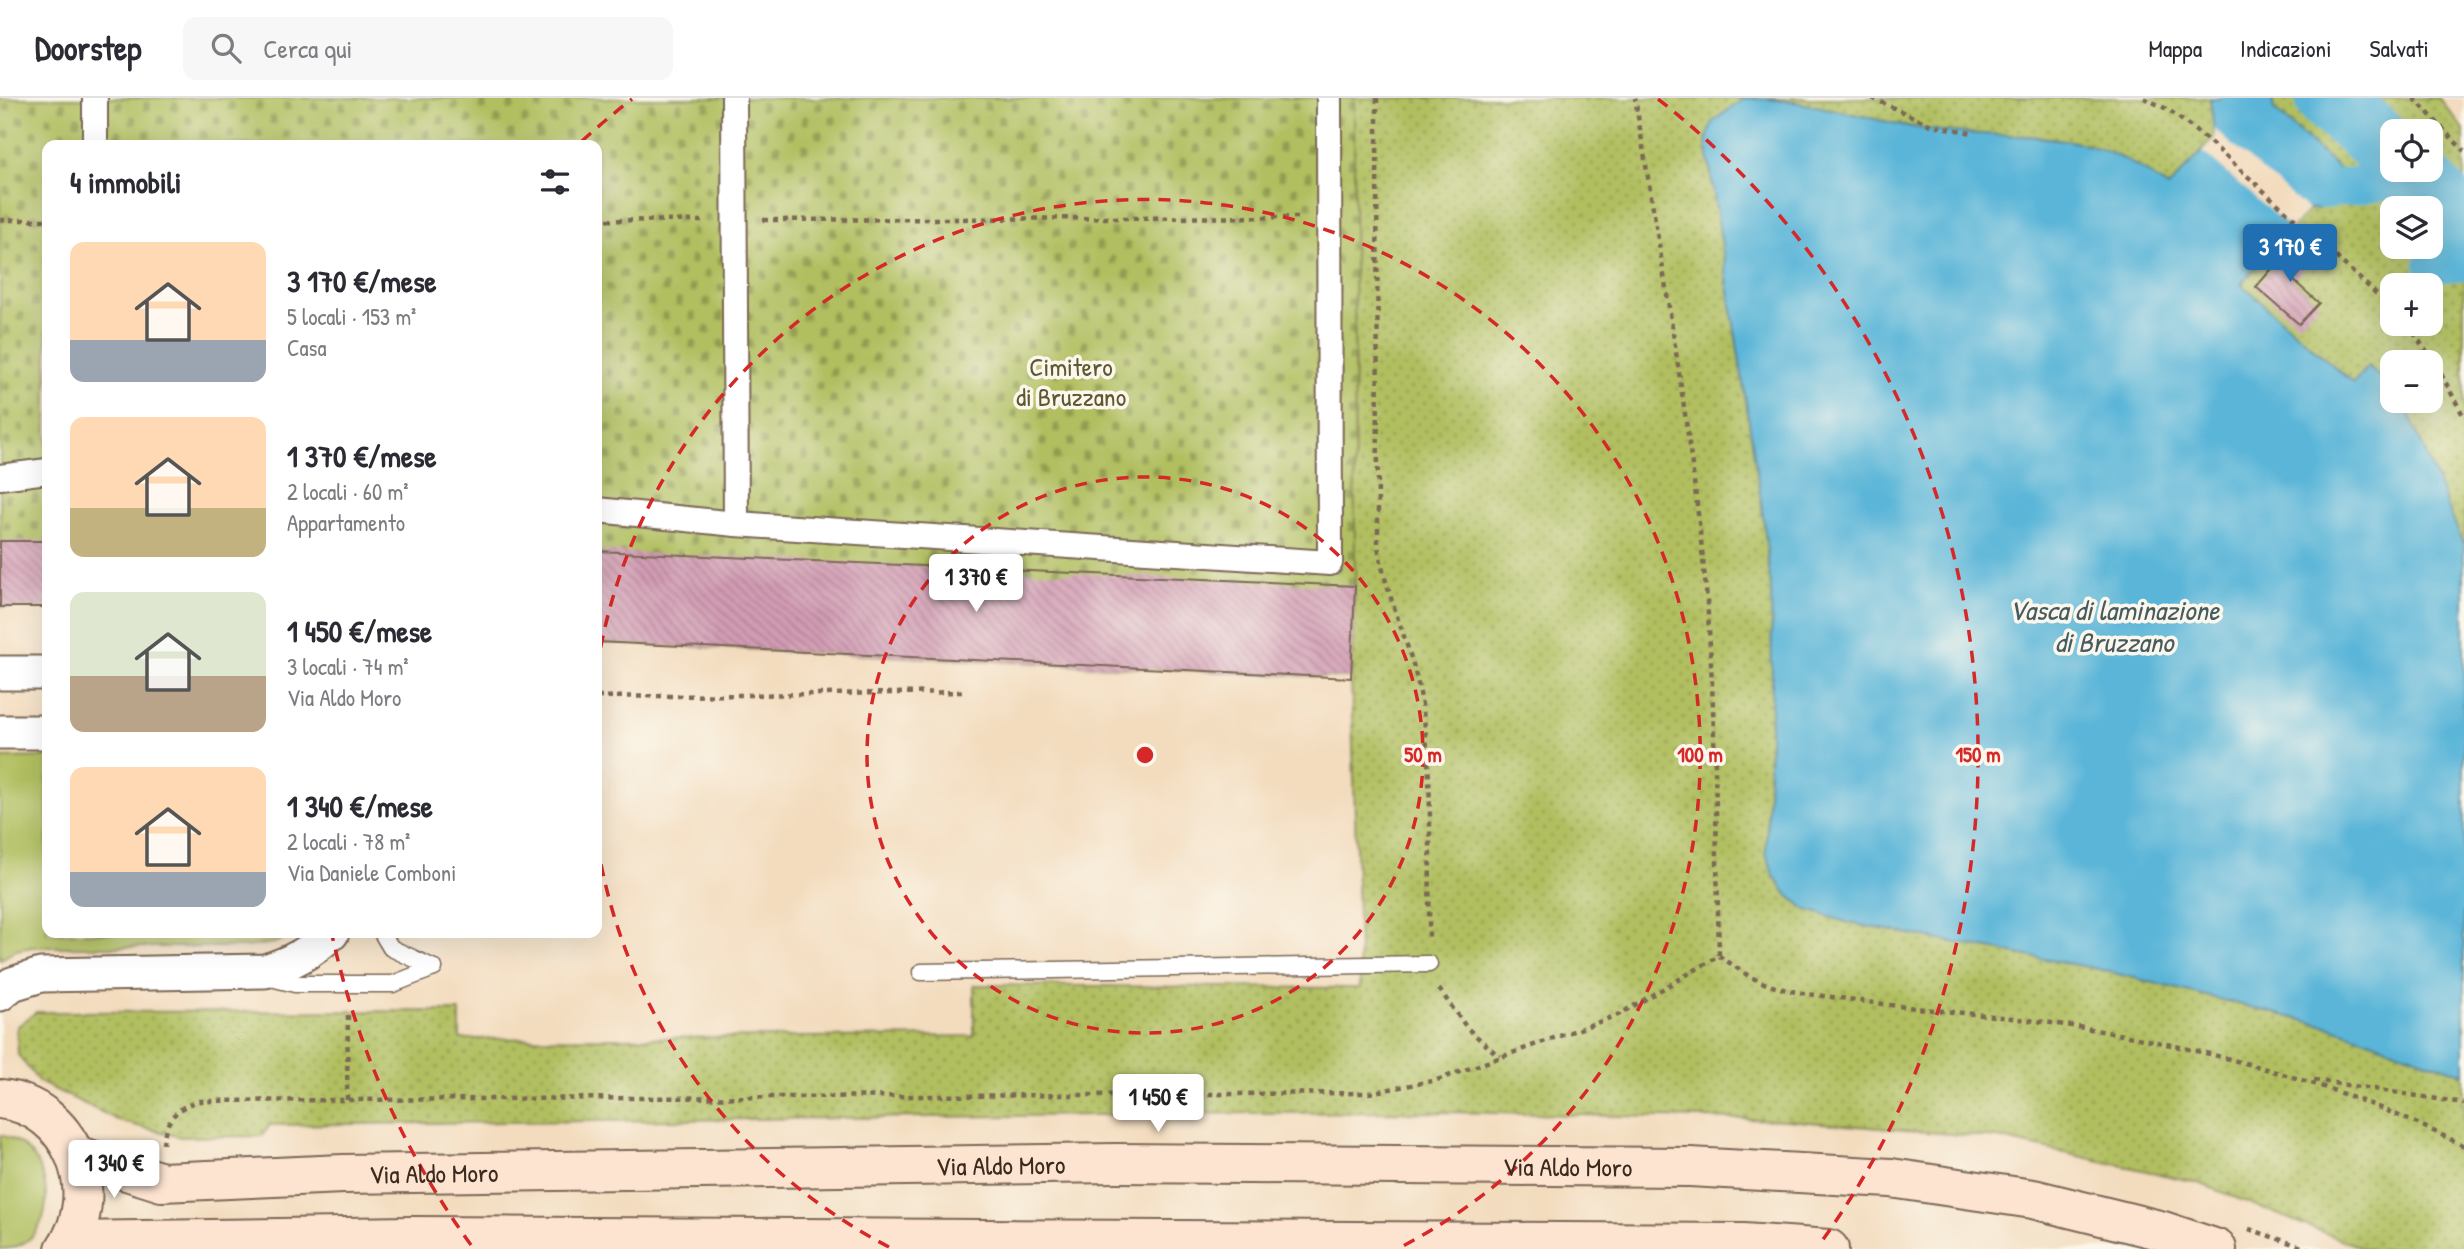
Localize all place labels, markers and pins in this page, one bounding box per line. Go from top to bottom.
pin: 3 170 € [2225,225,2355,284]
pin: 1 370 € [911,554,1041,614]
centre of rings [1133,743,1157,767]
pin: 1 450 € [1093,1074,1223,1134]
pin: 1 340 € [49,1140,179,1200]

